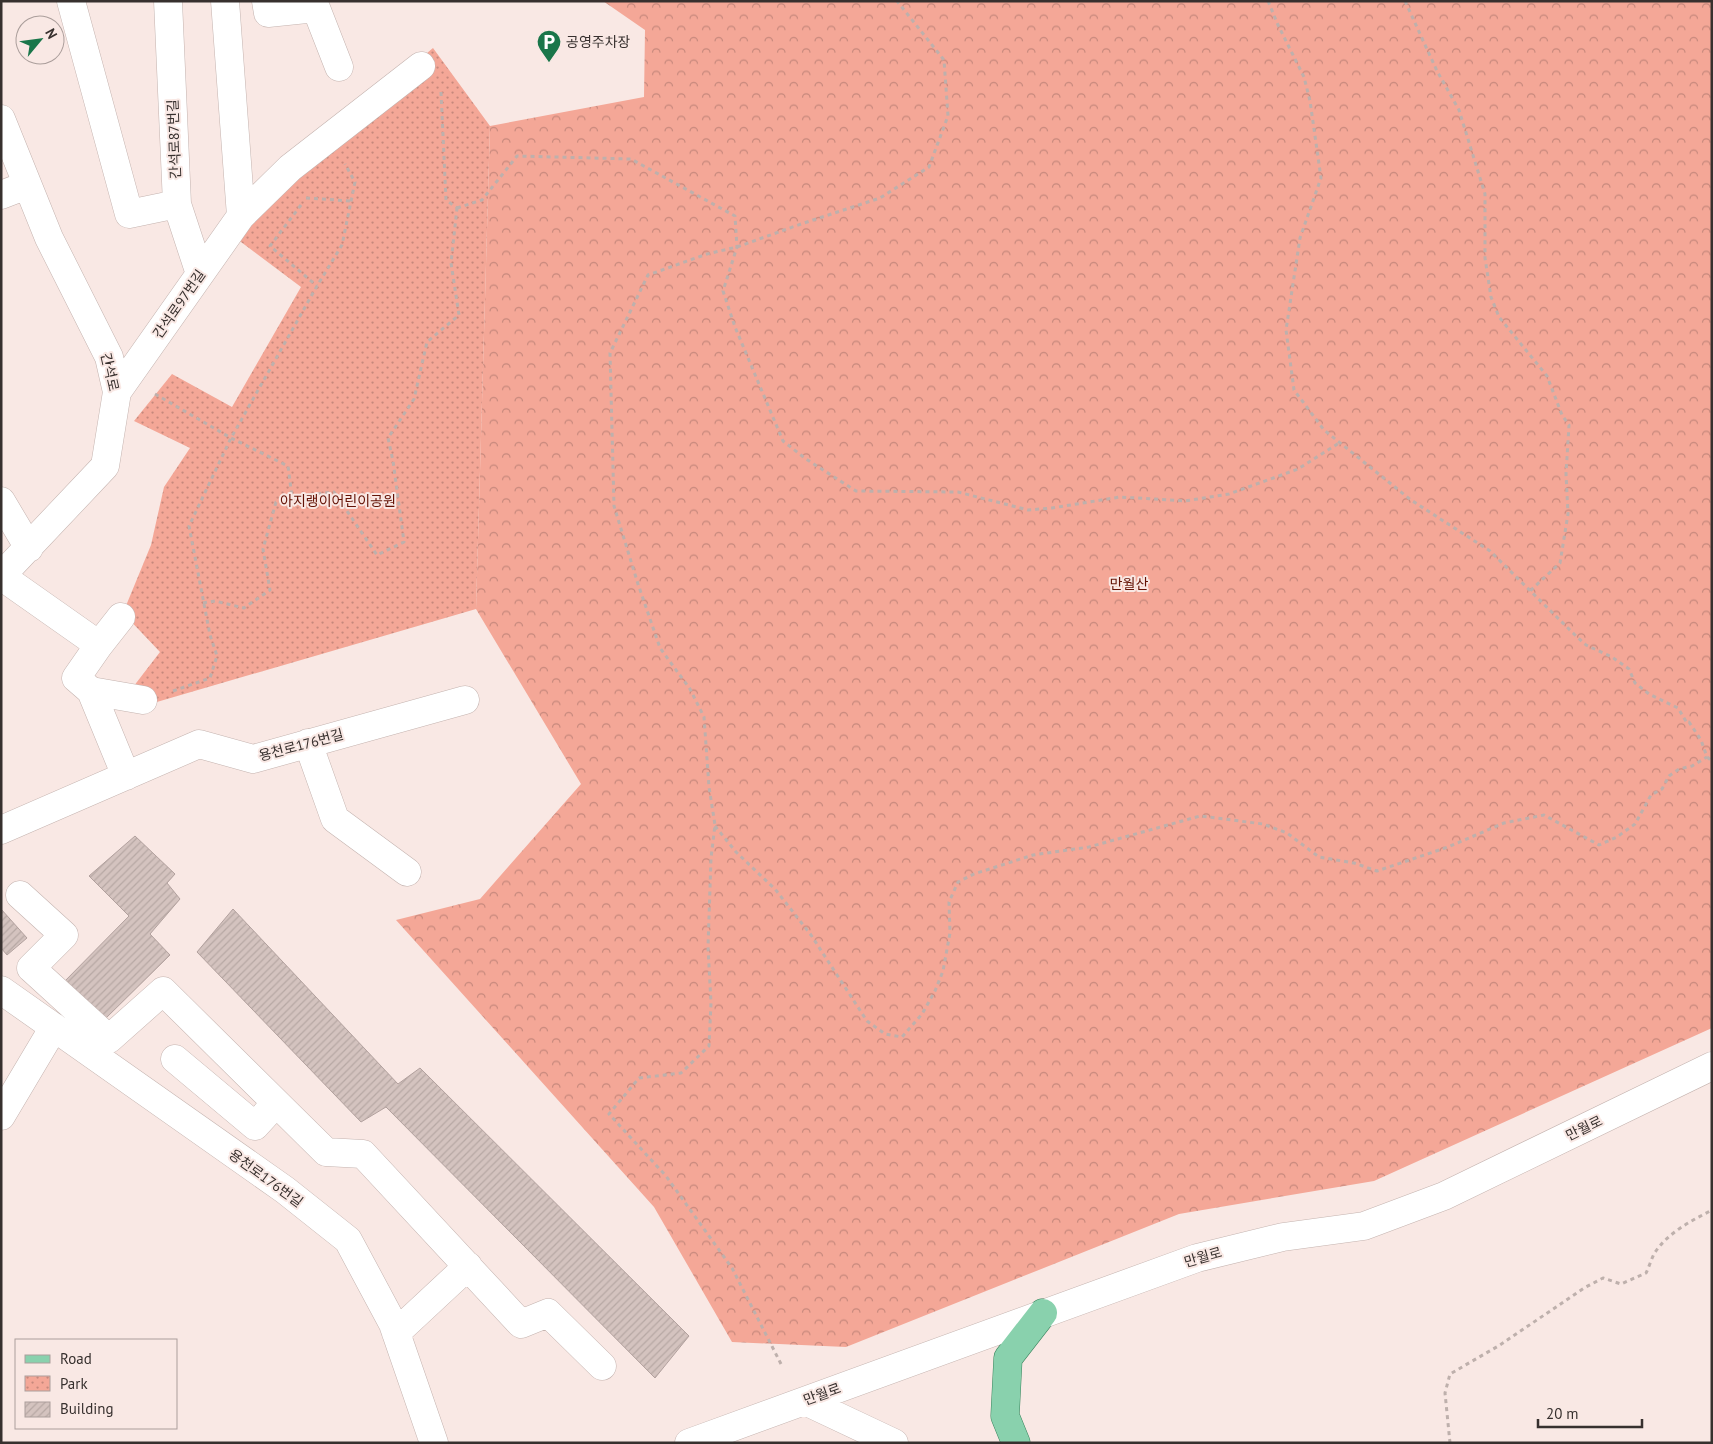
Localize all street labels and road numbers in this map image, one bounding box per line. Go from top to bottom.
street label: 간석로87번길 [164,99,184,179]
street label: 간석로97번길 [149,266,209,342]
street label: 간석로 [97,351,123,393]
street label: 용천로176번길 [257,725,345,765]
street label: 만월로 [1563,1111,1605,1145]
street label: 용천로176번길 [225,1145,307,1211]
street label: 만월로 [1182,1243,1224,1271]
street label: 만월로 [801,1379,843,1409]

